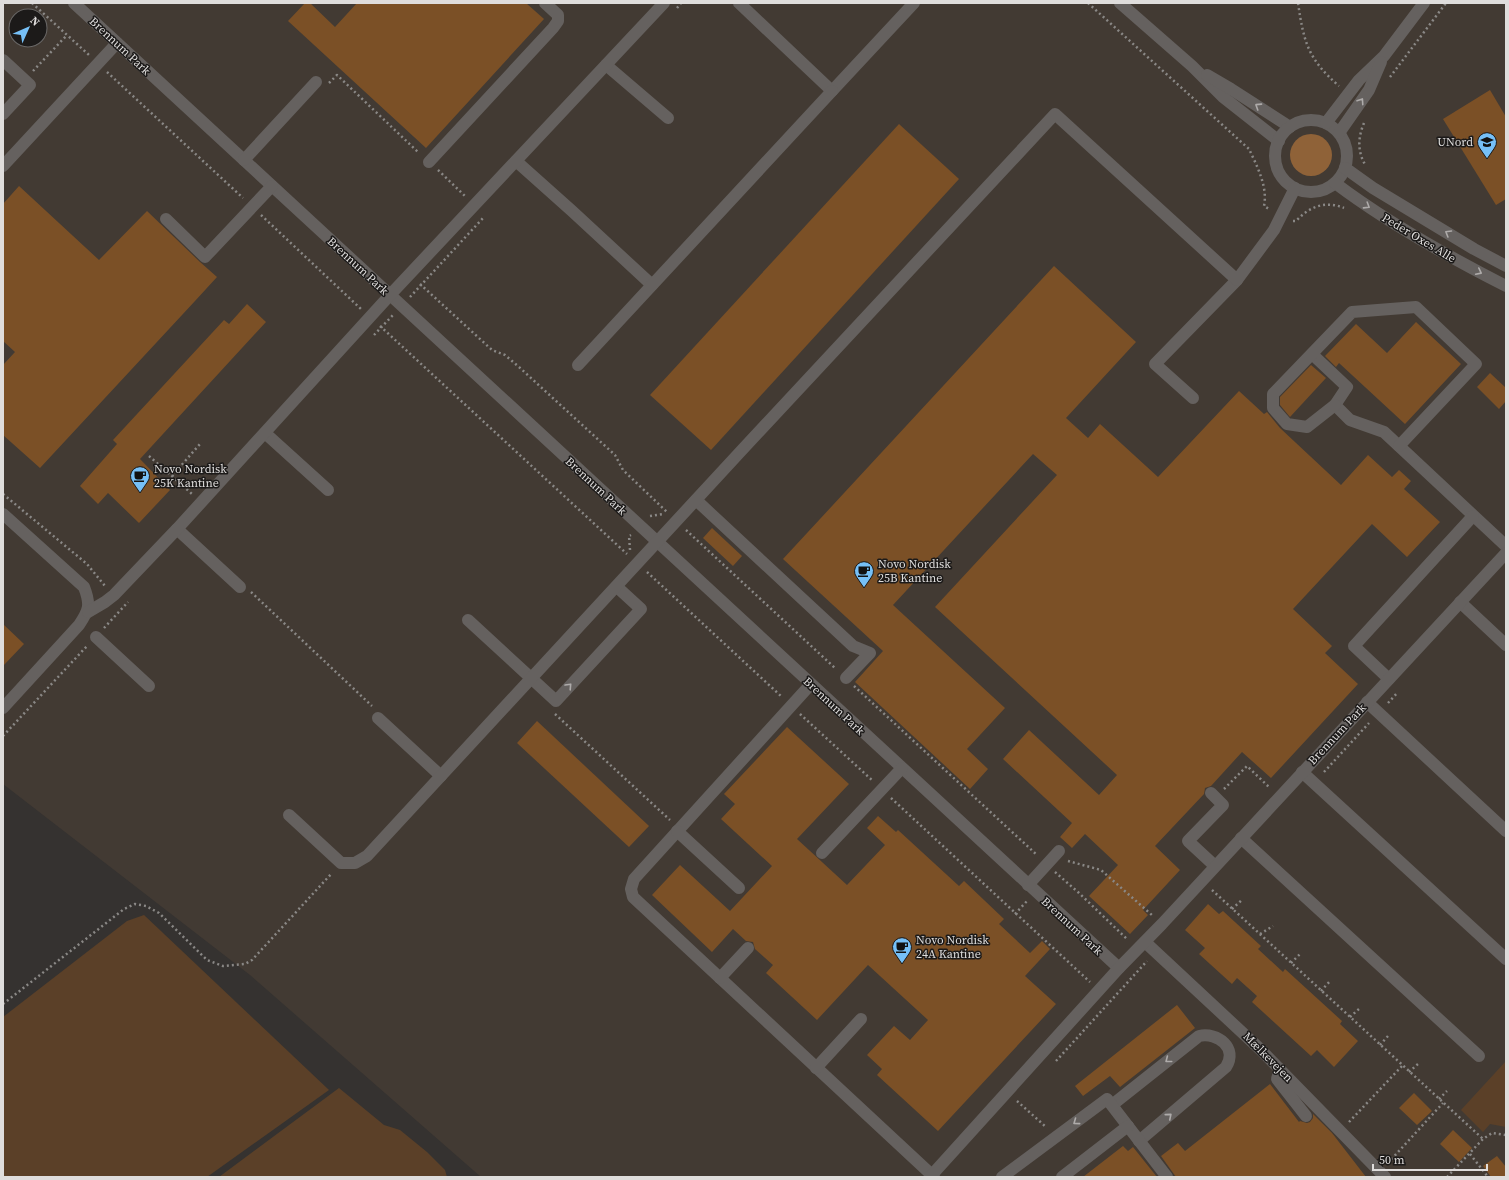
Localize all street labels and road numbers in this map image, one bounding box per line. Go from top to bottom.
street label: Brennum Park [86,13,154,79]
street label: Peder Oxes Alle [1379,210,1459,266]
street label: Brennum Park [324,233,392,299]
street label: Brennum Park [562,453,630,519]
street label: Brennum Park [800,673,868,739]
street label: Brennum Park [1304,700,1370,768]
street label: Brennum Park [1038,893,1106,959]
street label: Mælkevejen [1240,1029,1296,1085]

